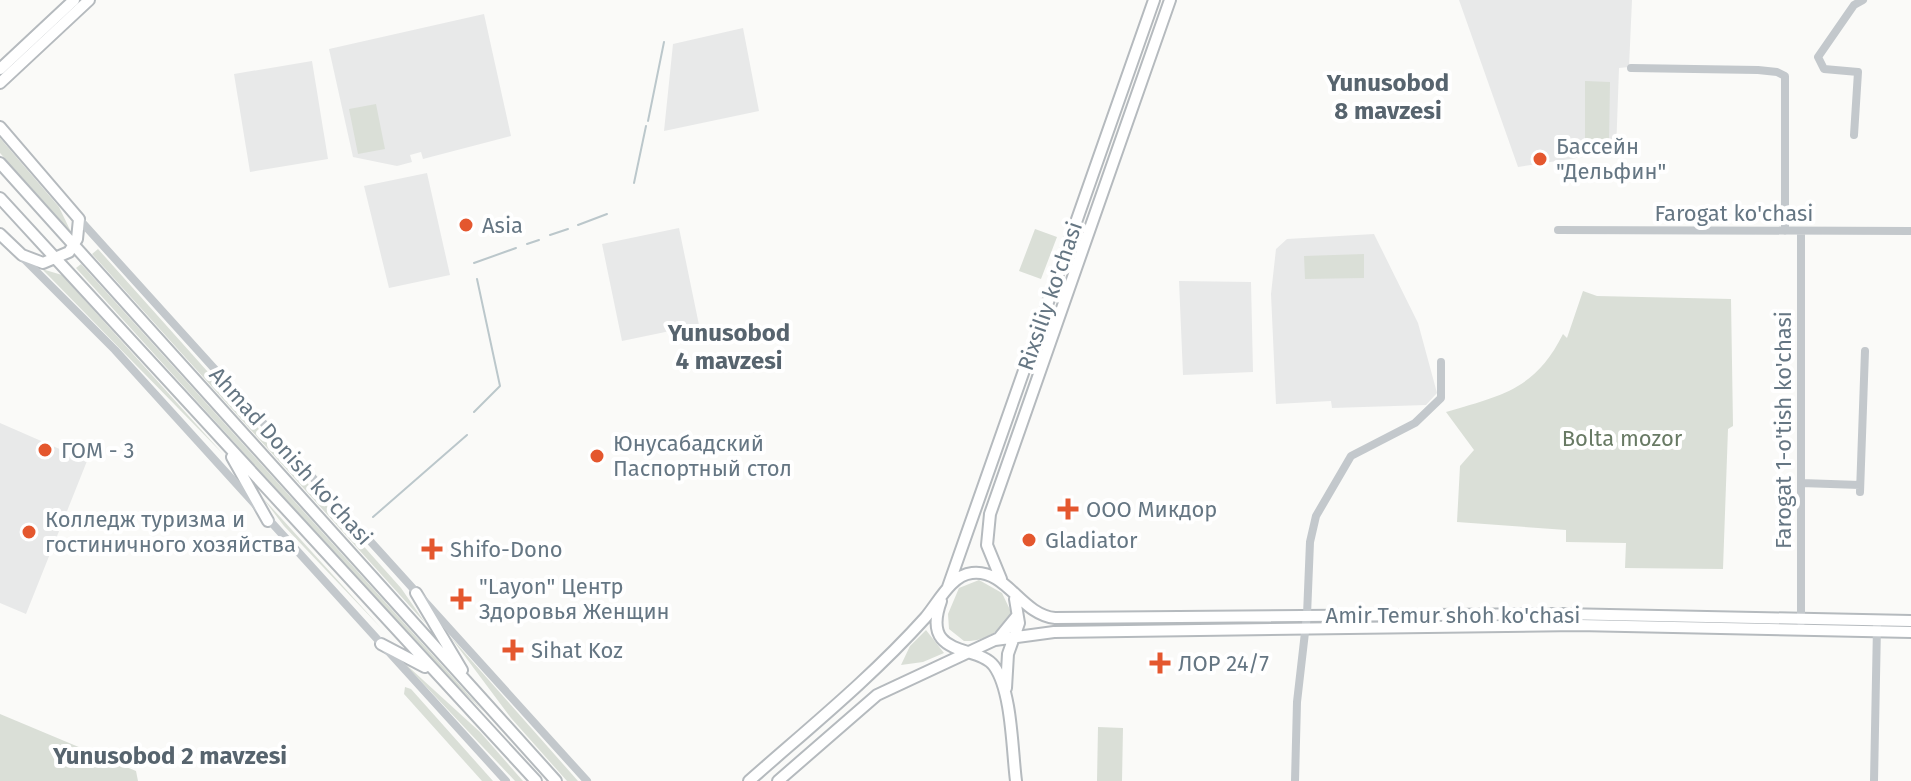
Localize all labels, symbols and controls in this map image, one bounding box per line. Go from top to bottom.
district label: Yunusobod 8 mavzesi [1326,69,1449,125]
place label: Бассейн "Дельфин" [1556,133,1666,185]
marker: Бассейн "Дельфин" [1531,150,1549,168]
street label: Farogat ko'chasi [1655,200,1813,227]
place label: Asia [482,212,523,239]
marker: Asia [457,216,475,234]
street label: Rixsiliy ko'chasi [1012,218,1088,374]
street label: Farogat 1-o'tish ko'chasi [1770,311,1797,549]
district label: Yunusobod 4 mavzesi [667,319,790,375]
street label: Ahmad Donish ko'chasi [204,361,378,551]
park label: Bolta mozor [1562,425,1683,452]
place label: Юнусабадский Паспортный стол [613,430,792,482]
place label: ГОМ - 3 [61,437,135,464]
marker: ГОМ - 3 [36,441,54,459]
marker: Юнусабадский Паспортный стол [588,447,606,465]
place label: ООО Микдор [1086,496,1217,523]
marker: ООО Микдор [1057,498,1079,520]
place label: Колледж туризма и гостиничного хозяйства [45,506,296,558]
marker: Колледж туризма и гостиничного хозяйства [20,523,38,541]
place label: Gladiator [1045,527,1138,554]
marker: Gladiator [1020,531,1038,549]
place label: Shifo-Dono [450,536,563,563]
marker: Shifo-Dono [421,538,443,560]
place label: "Layon" Центр Здоровья Женщин [479,573,670,625]
marker: "Layon" Центр Здоровья Женщин [450,588,472,610]
street label: Amir Temur shoh ko'chasi [1326,602,1580,629]
place label: Sihat Koz [531,637,623,664]
marker: Sihat Koz [502,639,524,661]
place label: ЛОР 24/7 [1178,650,1269,677]
marker: ЛОР 24/7 [1149,652,1171,674]
district label: Yunusobod 2 mavzesi [52,742,287,770]

